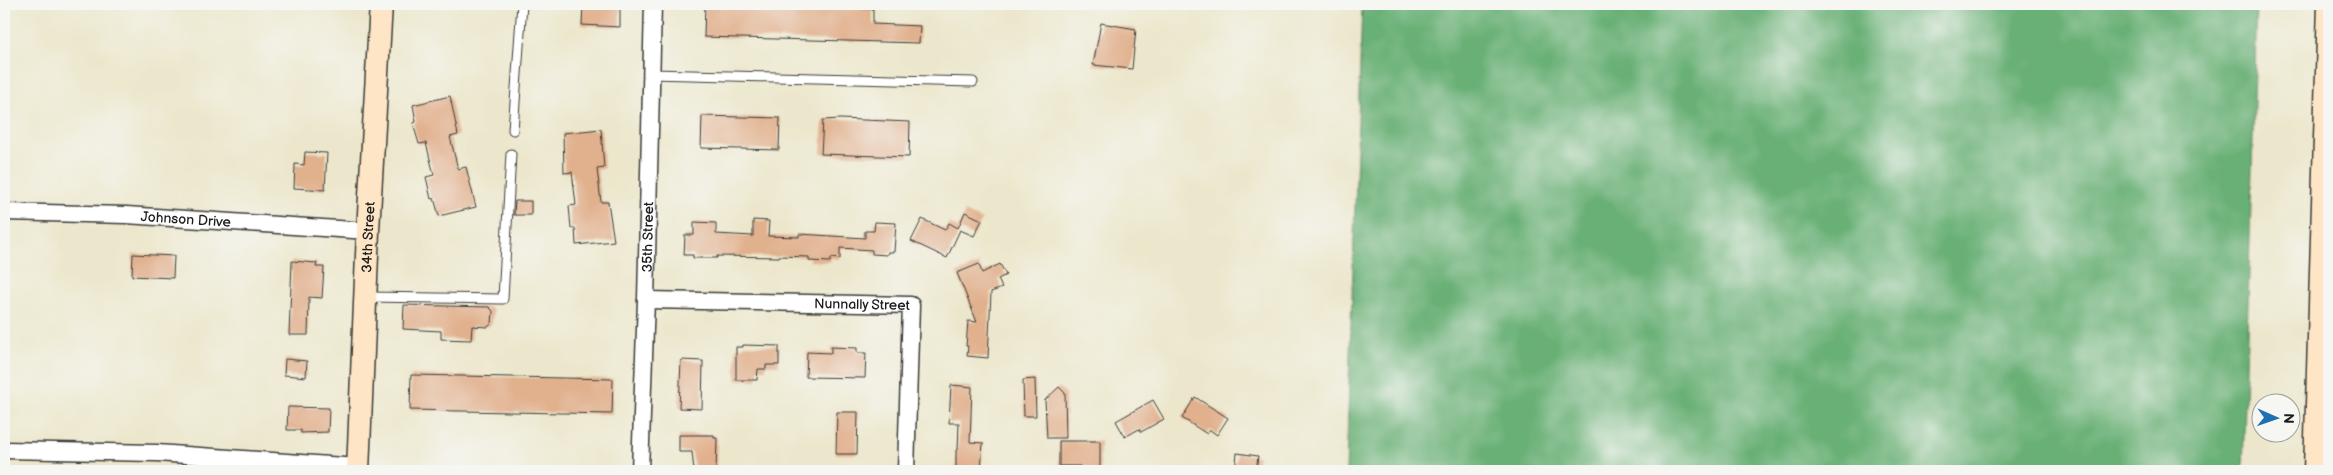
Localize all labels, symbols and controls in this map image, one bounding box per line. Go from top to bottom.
street label: 34th Street [358,200,379,273]
street label: 35th Street [639,201,657,273]
street label: Johnson Drive [140,208,231,231]
street label: Nunnally Street [814,295,911,314]
north arrow [2250,392,2300,442]
text: N [2280,413,2297,424]

